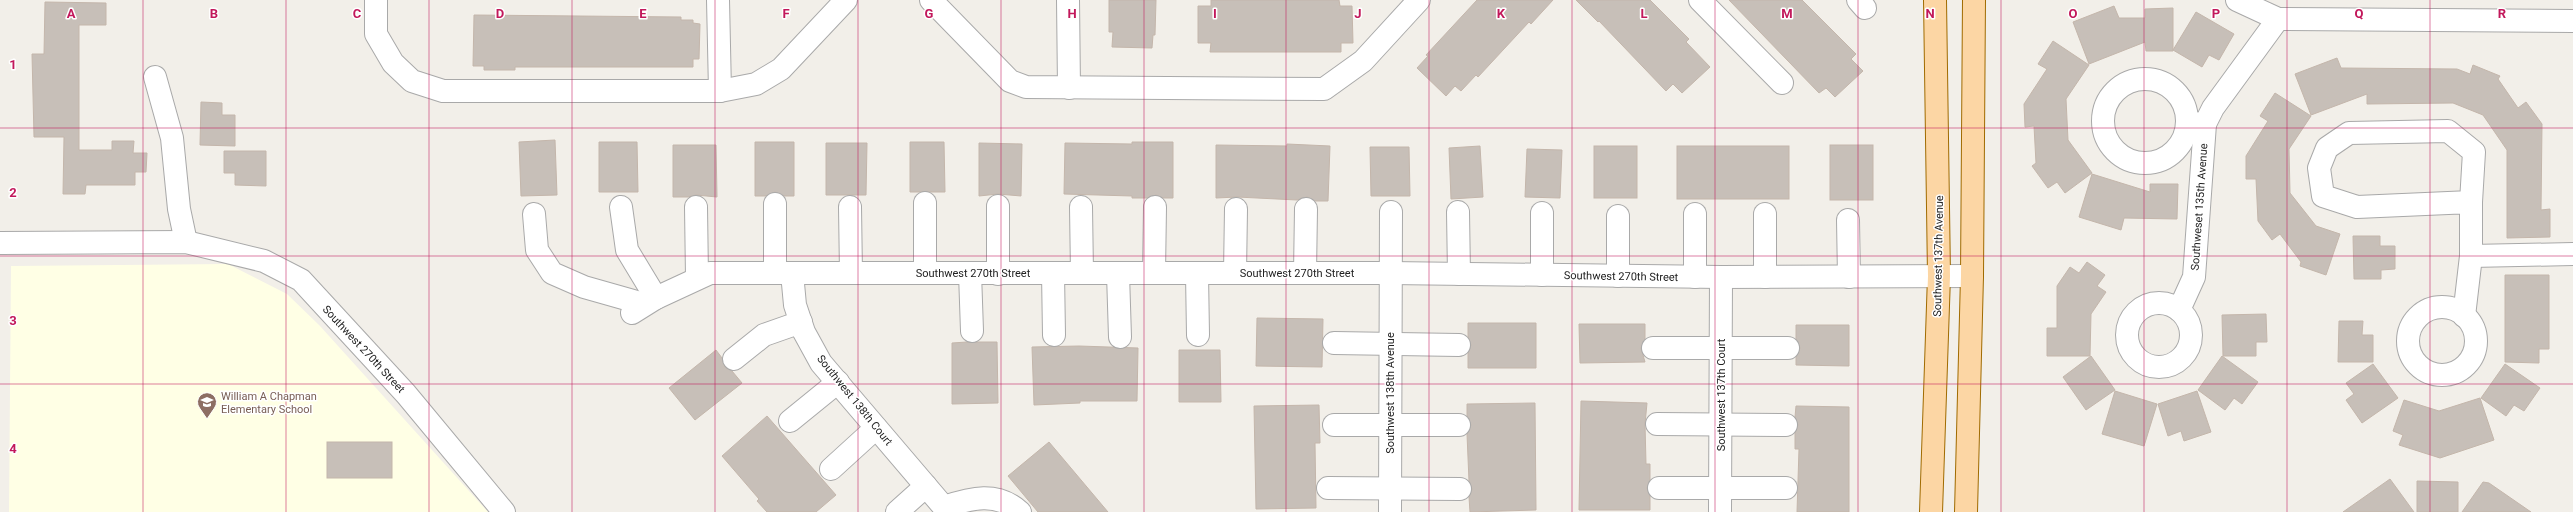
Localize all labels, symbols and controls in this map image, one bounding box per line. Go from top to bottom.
text: A [67,6,76,21]
text: B [210,6,218,21]
text: C [353,6,362,21]
text: D [496,6,504,21]
text: E [639,6,647,21]
text: F [782,6,790,21]
text: G [925,6,934,21]
text: H [1067,6,1077,21]
text: I [1213,6,1217,21]
text: J [1354,6,1362,21]
text: K [1497,6,1506,21]
text: L [1640,6,1648,21]
text: M [1781,6,1793,21]
text: N [1925,6,1935,21]
text: O [2069,6,2078,21]
text: P [2212,6,2220,21]
text: Q [2355,6,2364,21]
text: R [2498,6,2507,21]
text: 1 [9,57,17,72]
street label: Southweset 135th Avenue [2189,143,2210,271]
text: 2 [9,185,17,200]
street label: Southwest 137th Avenue [1931,195,1946,317]
street label: Southwest 270th Street [916,267,1031,280]
street label: Southwest 270th Street [1240,267,1355,280]
street label: Southwest 270th Street [1564,269,1679,284]
street label: Southwest 270th Street [320,303,408,396]
text: 3 [9,313,17,328]
street label: Southwest 138th Avenue [1384,332,1397,454]
street label: Southwest 137th Court [1715,338,1728,451]
street label: Southwest 138th Court [814,352,895,448]
place label: William A Chapman Elementary School [221,390,317,416]
school or university icon: William A Chapman Elementary School [196,391,218,419]
text: 4 [9,441,17,456]

